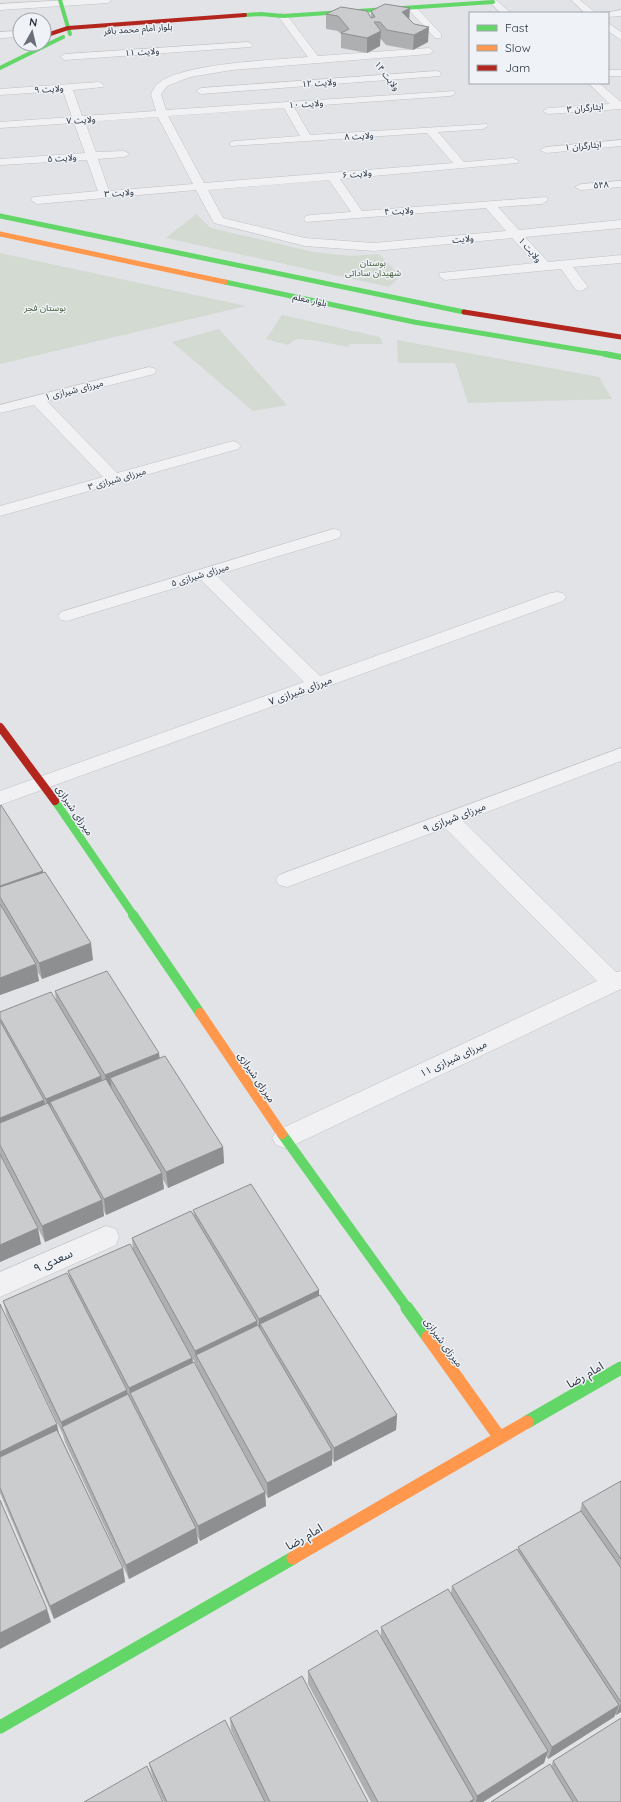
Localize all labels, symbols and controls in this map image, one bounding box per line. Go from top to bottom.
north arrow [12,12,52,52]
legend [469,12,609,84]
text: N [28,15,38,30]
text: Fast [505,20,529,35]
street label: بلوار امام محمد باقر [102,21,173,38]
text: Slow [505,40,531,55]
street label: ولایت ۱۱ [124,45,160,58]
street label: ولایت ۱۴ [372,59,402,93]
text: Jam [505,60,530,75]
street label: ولایت ۱۲ [301,76,337,89]
street label: ولایت ۹ [34,82,64,95]
street label: ولایت ۱۰ [288,97,324,110]
street label: ایثارگران ۳ [566,100,604,116]
street label: ولایت ۷ [66,113,96,126]
street label: ولایت ۸ [344,129,374,142]
street label: ایثارگران ۱ [564,138,602,154]
street label: ولایت ۵ [47,151,77,164]
street label: ولایت ۶ [342,167,372,180]
street label: ۵۴۸ [593,178,609,191]
street label: ولایت ۳ [104,186,134,199]
street label: ولایت ۴ [384,204,414,217]
street label: ولایت [452,232,474,245]
street label: ولایت ۱ [517,235,544,264]
park label: بوستان شهیدان ساداتی [345,257,401,278]
street label: بلوار معلم [292,291,328,310]
park label: بوستان فجر [23,302,66,314]
street label: میرزای شیرازی ۱ [44,377,105,403]
street label: میرزای شیرازی ۳ [87,465,148,493]
street label: میرزای شیرازی ۵ [170,560,231,589]
street label: میرزای شیرازی ۷ [267,673,334,708]
street label: میرزای شیرازی [53,783,96,838]
street label: میرزای شیرازی ۹ [421,799,488,835]
street label: میرزای شیرازی ۱۱ [418,1037,489,1080]
street label: میرزای شیرازی [235,1050,278,1105]
street label: سعدی ۹ [31,1245,75,1276]
street label: میرزای شیرازی [421,1315,466,1370]
street label: امام رضا [564,1358,607,1393]
street label: امام رضا [283,1520,326,1555]

